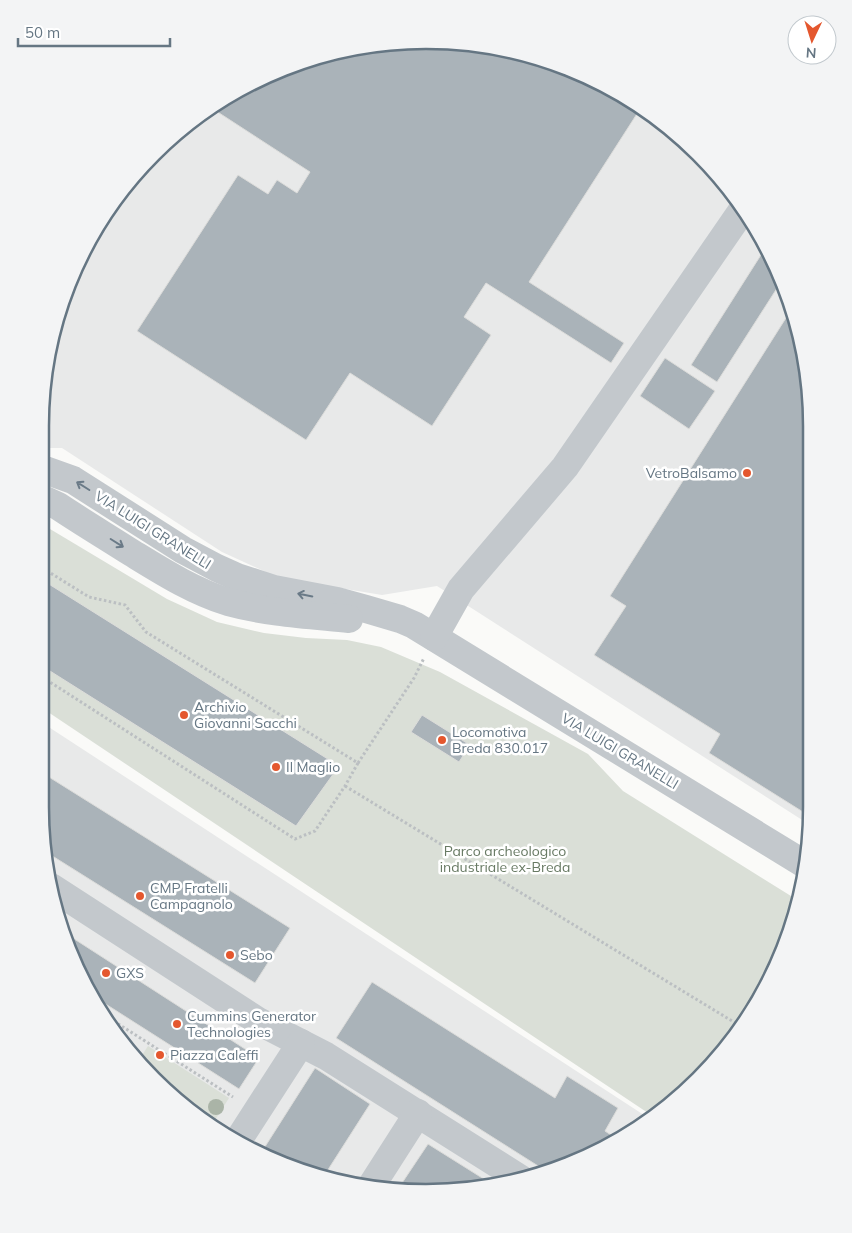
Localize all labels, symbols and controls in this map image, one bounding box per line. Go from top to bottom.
scale bar [18,15,170,47]
north arrow [787,15,837,65]
text: 50 m [25,23,60,42]
text: N [805,44,817,62]
place label: VetroBalsamo [646,464,737,482]
marker: VetroBalsamo [741,467,753,479]
one-way arrow [76,481,90,492]
street label: VIA LUIGI GRANELLI [92,487,214,573]
one-way arrow [109,538,123,548]
one-way arrow [298,590,314,599]
place label: Archivio Giovanni Sacchi [194,698,297,732]
marker: Archivio Giovanni Sacchi [178,709,190,721]
street label: VIA LUIGI GRANELLI [558,709,682,793]
place label: Locomotiva Breda 830.017 [452,723,548,757]
marker: Locomotiva Breda 830.017 [436,734,448,746]
place label: Il Maglio [286,758,340,776]
marker: Il Maglio [270,761,282,773]
park label: Parco archeologico industriale ex-Breda [440,842,570,876]
place label: CMP Fratelli Campagnolo [150,879,233,913]
marker: CMP Fratelli Campagnolo [134,890,146,902]
place label: Sebo [240,946,273,964]
marker: Sebo [224,949,236,961]
place label: GXS [116,964,144,982]
marker: GXS [100,967,112,979]
place label: Cummins Generator Technologies [187,1007,317,1041]
marker: Cummins Generator Technologies [171,1018,183,1030]
place label: Piazza Caleffi [170,1046,259,1064]
marker: Piazza Caleffi [154,1049,166,1061]

